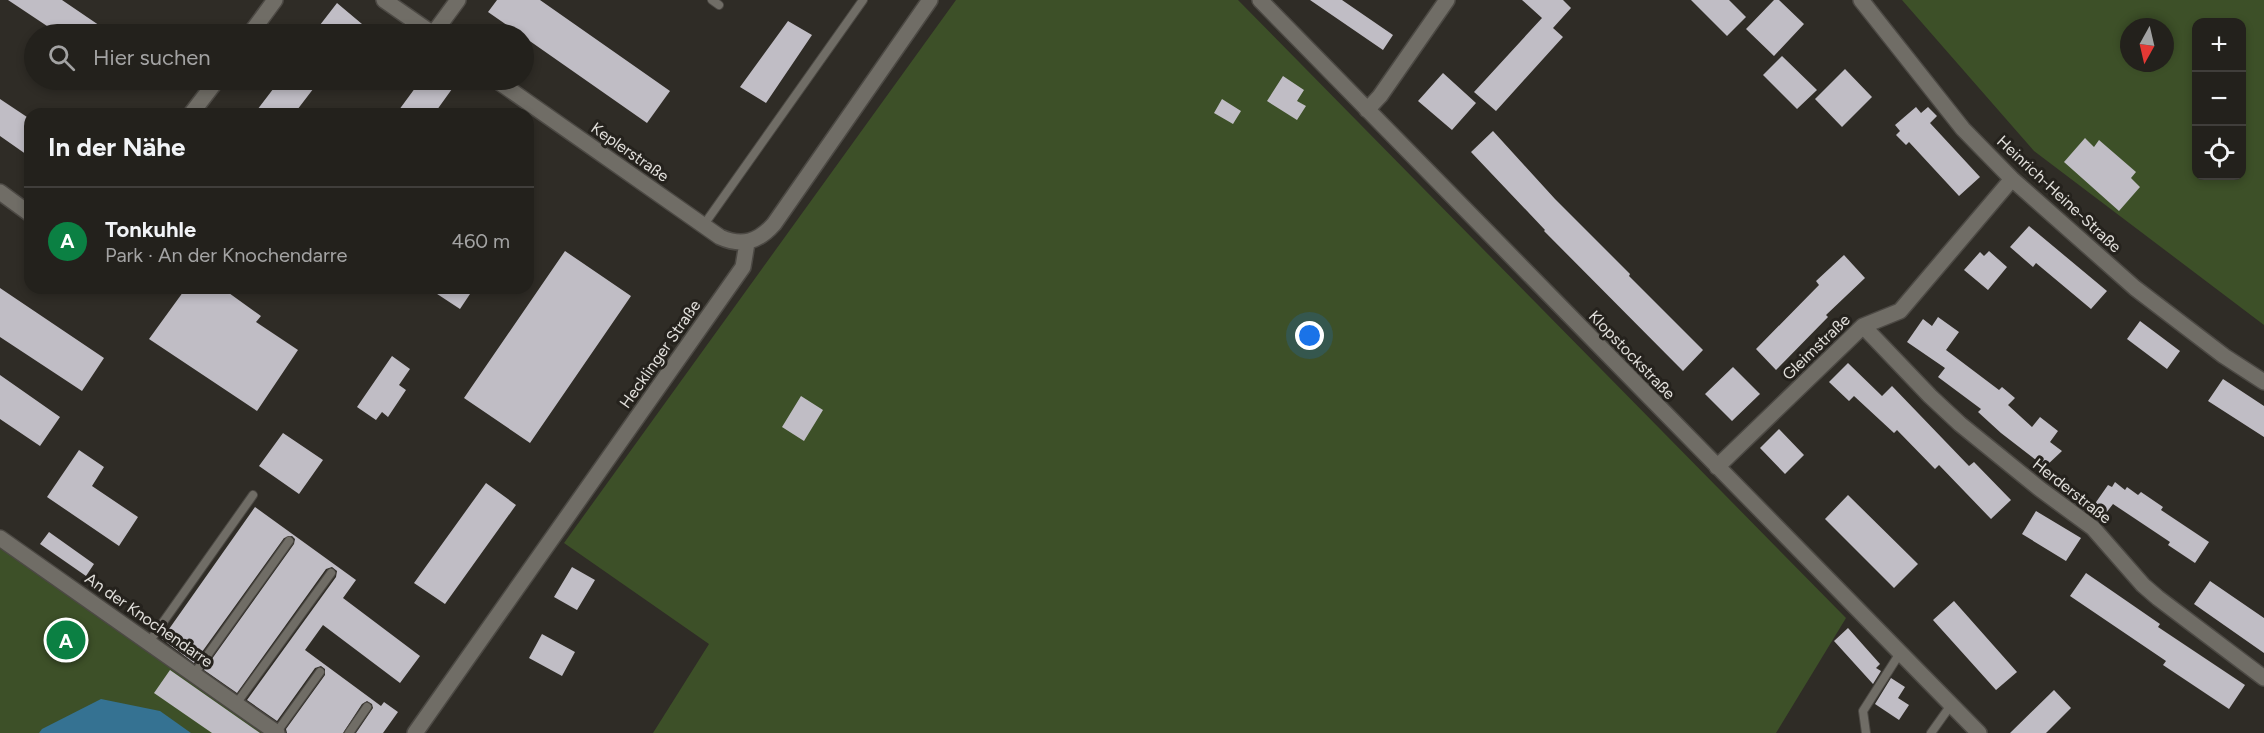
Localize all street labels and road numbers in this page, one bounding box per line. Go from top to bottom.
street label: Keplerstraße [588,118,673,186]
street label: Heinrich-Heine-Straße [1993,132,2125,257]
street label: Hecklinger Straße [616,296,705,412]
street label: Klopstockstraße [1585,307,1679,404]
street label: Gleimstraße [1778,310,1854,384]
street label: Herderstraße [2029,454,2115,528]
street label: An der Knochendarre [82,569,217,671]

